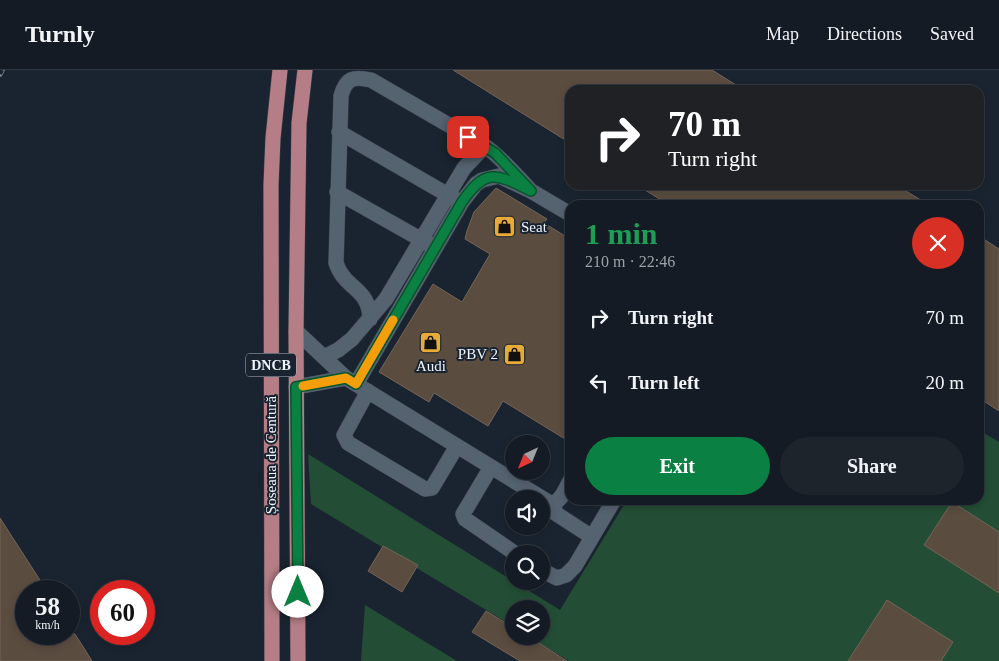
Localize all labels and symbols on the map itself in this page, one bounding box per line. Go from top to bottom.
pin [447,116,489,158]
shop icon: Seat [493,215,517,239]
place label: Seat [521,219,548,235]
shop icon: Audi [419,331,443,355]
shop icon: PBV 2 [502,342,526,366]
place label: PBV 2 [458,346,498,362]
road number: DNCB [246,354,296,376]
place label: Audi [416,358,446,374]
street label: Șoseaua de Centură [263,396,280,514]
north arrow [505,435,550,480]
position arrow [271,565,323,617]
speed limit sign: 60 [90,580,155,645]

